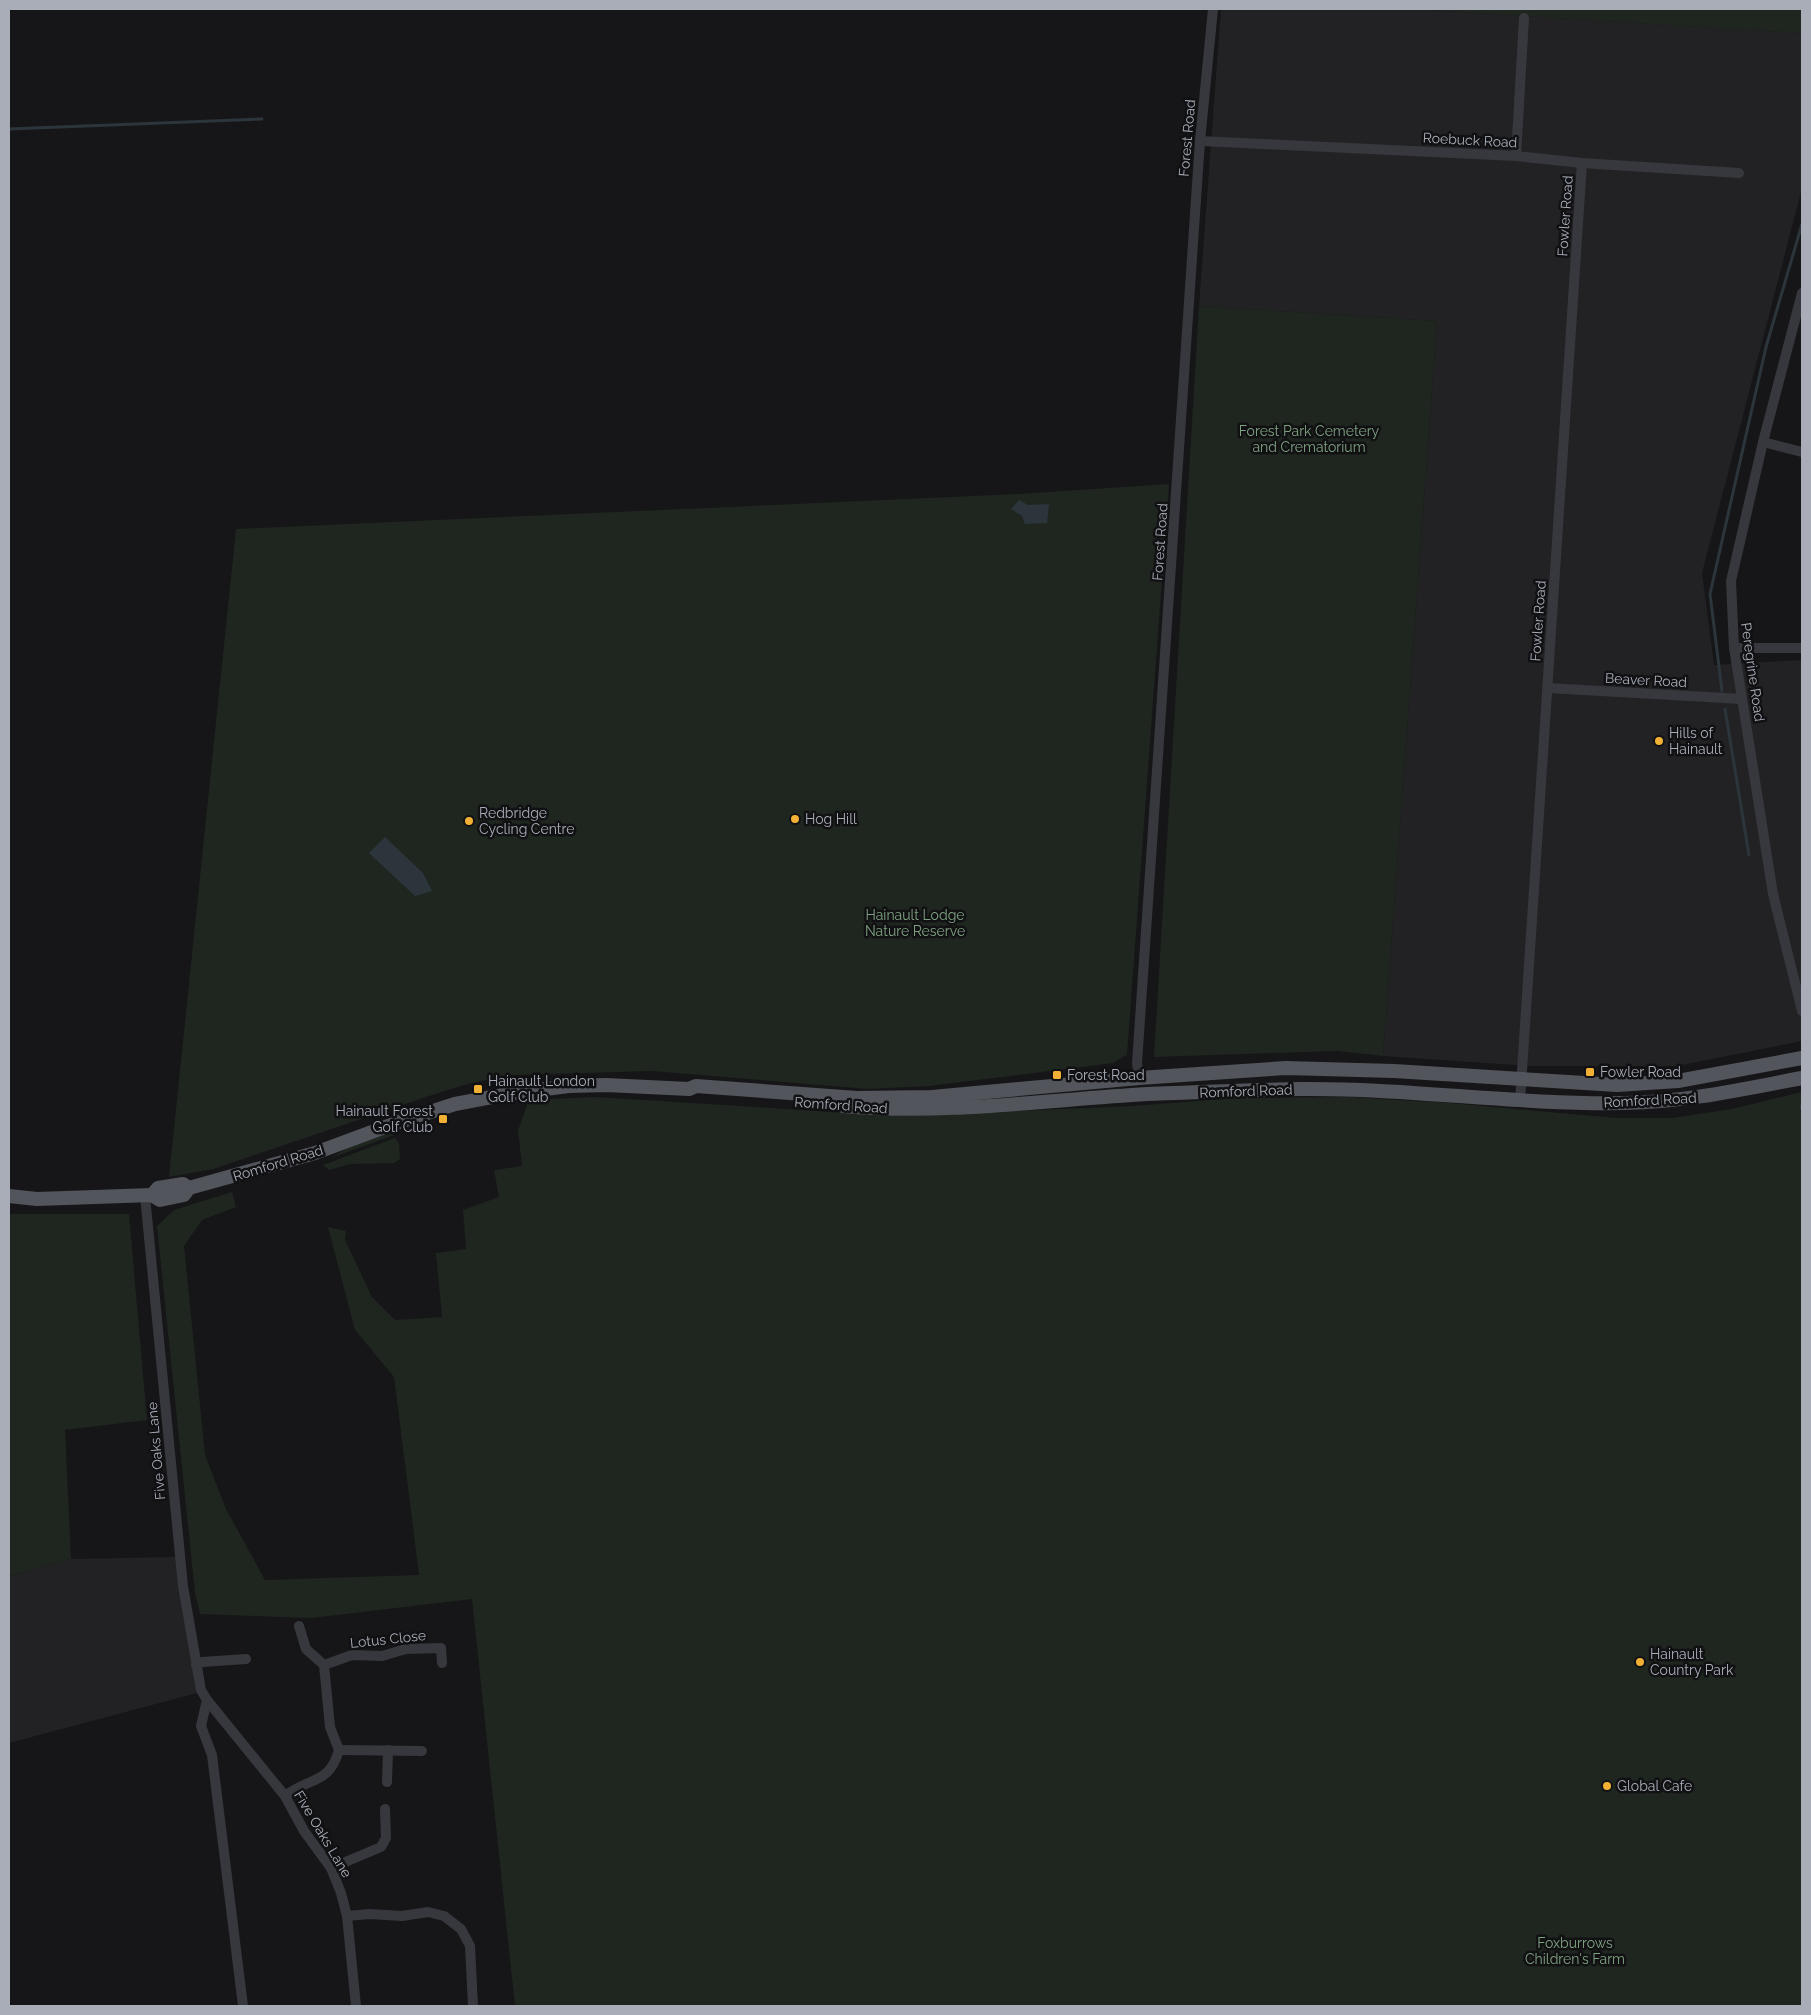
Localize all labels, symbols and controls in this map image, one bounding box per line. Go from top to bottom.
street label: Forest Road [1176,99,1198,177]
street label: Roebuck Road [1422,130,1518,150]
street label: Fowler Road [1554,175,1576,257]
park label: Forest Park Cemetery and Crematorium [1239,423,1380,455]
street label: Forest Road [1149,503,1171,581]
street label: Fowler Road [1527,580,1549,662]
street label: Peregrine Road [1738,621,1768,723]
street label: Beaver Road [1605,670,1687,690]
place label: Hills of Hainault [1669,725,1723,757]
marker: Hills of Hainault [1653,735,1665,747]
place label: Redbridge Cycling Centre [479,805,574,837]
place label: Hog Hill [805,811,857,827]
marker: Hog Hill [789,813,801,825]
marker: Redbridge Cycling Centre [463,815,475,827]
park label: Hainault Lodge Nature Reserve [865,907,965,939]
place label: Fowler Road [1600,1064,1681,1080]
marker: Fowler Road [1584,1066,1596,1078]
place label: Forest Road [1067,1067,1145,1083]
marker: Forest Road [1051,1069,1063,1081]
place label: Hainault London Golf Club [488,1073,595,1105]
street label: Romford Road [1199,1081,1293,1101]
marker: Hainault London Golf Club [472,1083,484,1095]
street label: Romford Road [1603,1090,1697,1110]
street label: Romford Road [794,1094,888,1116]
place label: Hainault Forest Golf Club [335,1103,433,1135]
marker: Hainault Forest Golf Club [437,1113,449,1125]
street label: Romford Road [231,1142,325,1184]
street label: Five Oaks Lane [144,1401,168,1501]
street label: Lotus Close [349,1627,427,1651]
place label: Hainault Country Park [1650,1646,1734,1678]
marker: Hainault Country Park [1634,1656,1646,1668]
place label: Global Cafe [1617,1778,1692,1794]
marker: Global Cafe [1601,1780,1613,1792]
street label: Five Oaks Lane [291,1788,355,1880]
park label: Foxburrows Children's Farm [1525,1935,1625,1967]

